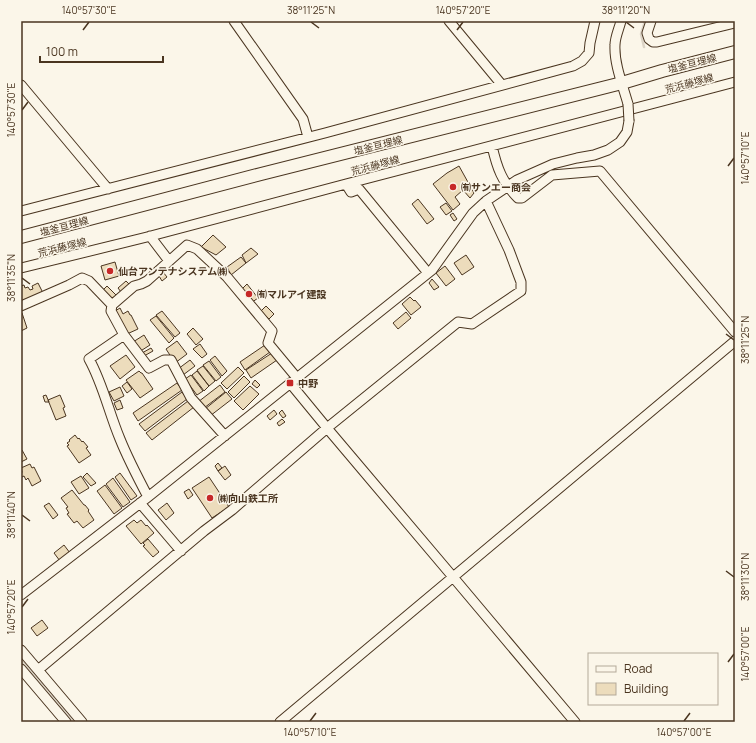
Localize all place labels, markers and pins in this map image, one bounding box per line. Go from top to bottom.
place label: ㈲サンエー商会 [461,180,531,194]
marker: ㈲サンエー商会 [448,182,458,192]
place label: 仙台アンテナシステム㈱ [118,264,227,278]
marker: 仙台アンテナシステム㈱ [105,266,115,276]
place label: ㈲マルアイ建設 [257,287,327,301]
marker: ㈲マルアイ建設 [244,289,254,299]
place label: 中野 [298,376,319,390]
marker: 中野 [285,378,295,388]
place label: ㈱向山鉄工所 [218,491,278,505]
marker: ㈱向山鉄工所 [205,493,215,503]

